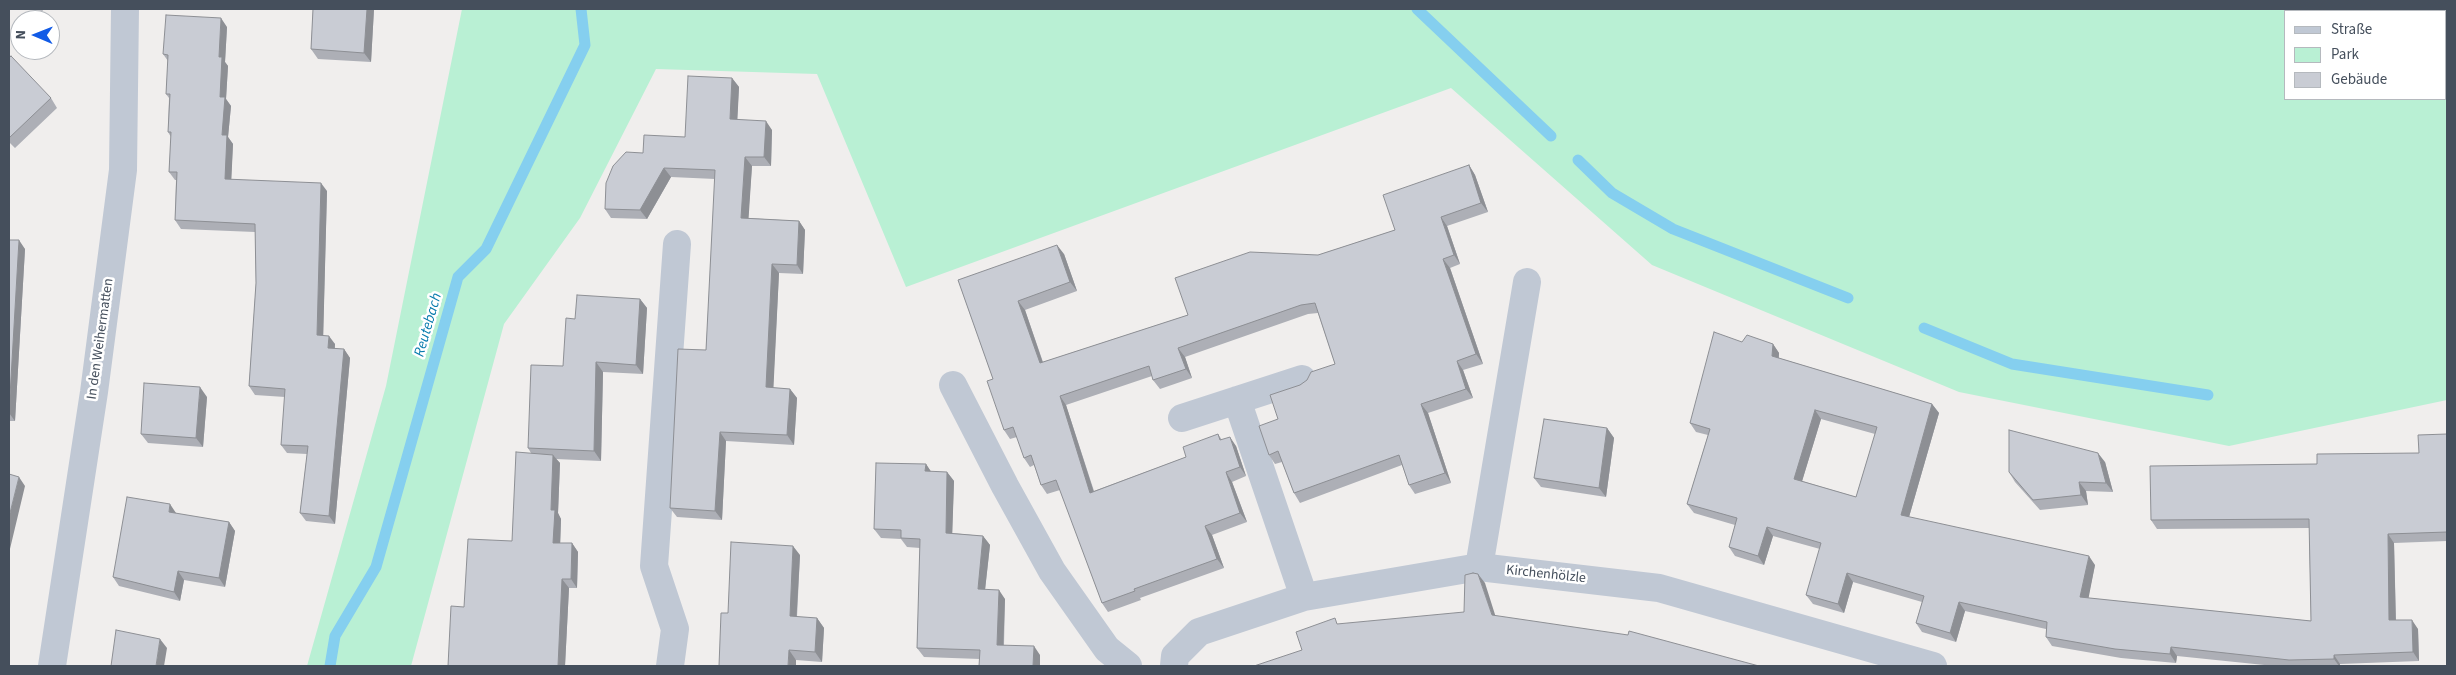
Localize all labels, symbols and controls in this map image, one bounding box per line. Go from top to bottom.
north arrow [10,10,60,60]
legend [2284,10,2446,100]
text: Straße [2331,19,2372,40]
text: N [11,30,31,40]
text: Park [2331,44,2359,65]
text: Gebäude [2331,69,2387,90]
street label: In den Weihermatten [84,277,118,401]
water label: Reutebach [411,291,447,359]
street label: Kirchenhölzle [1505,562,1587,588]

